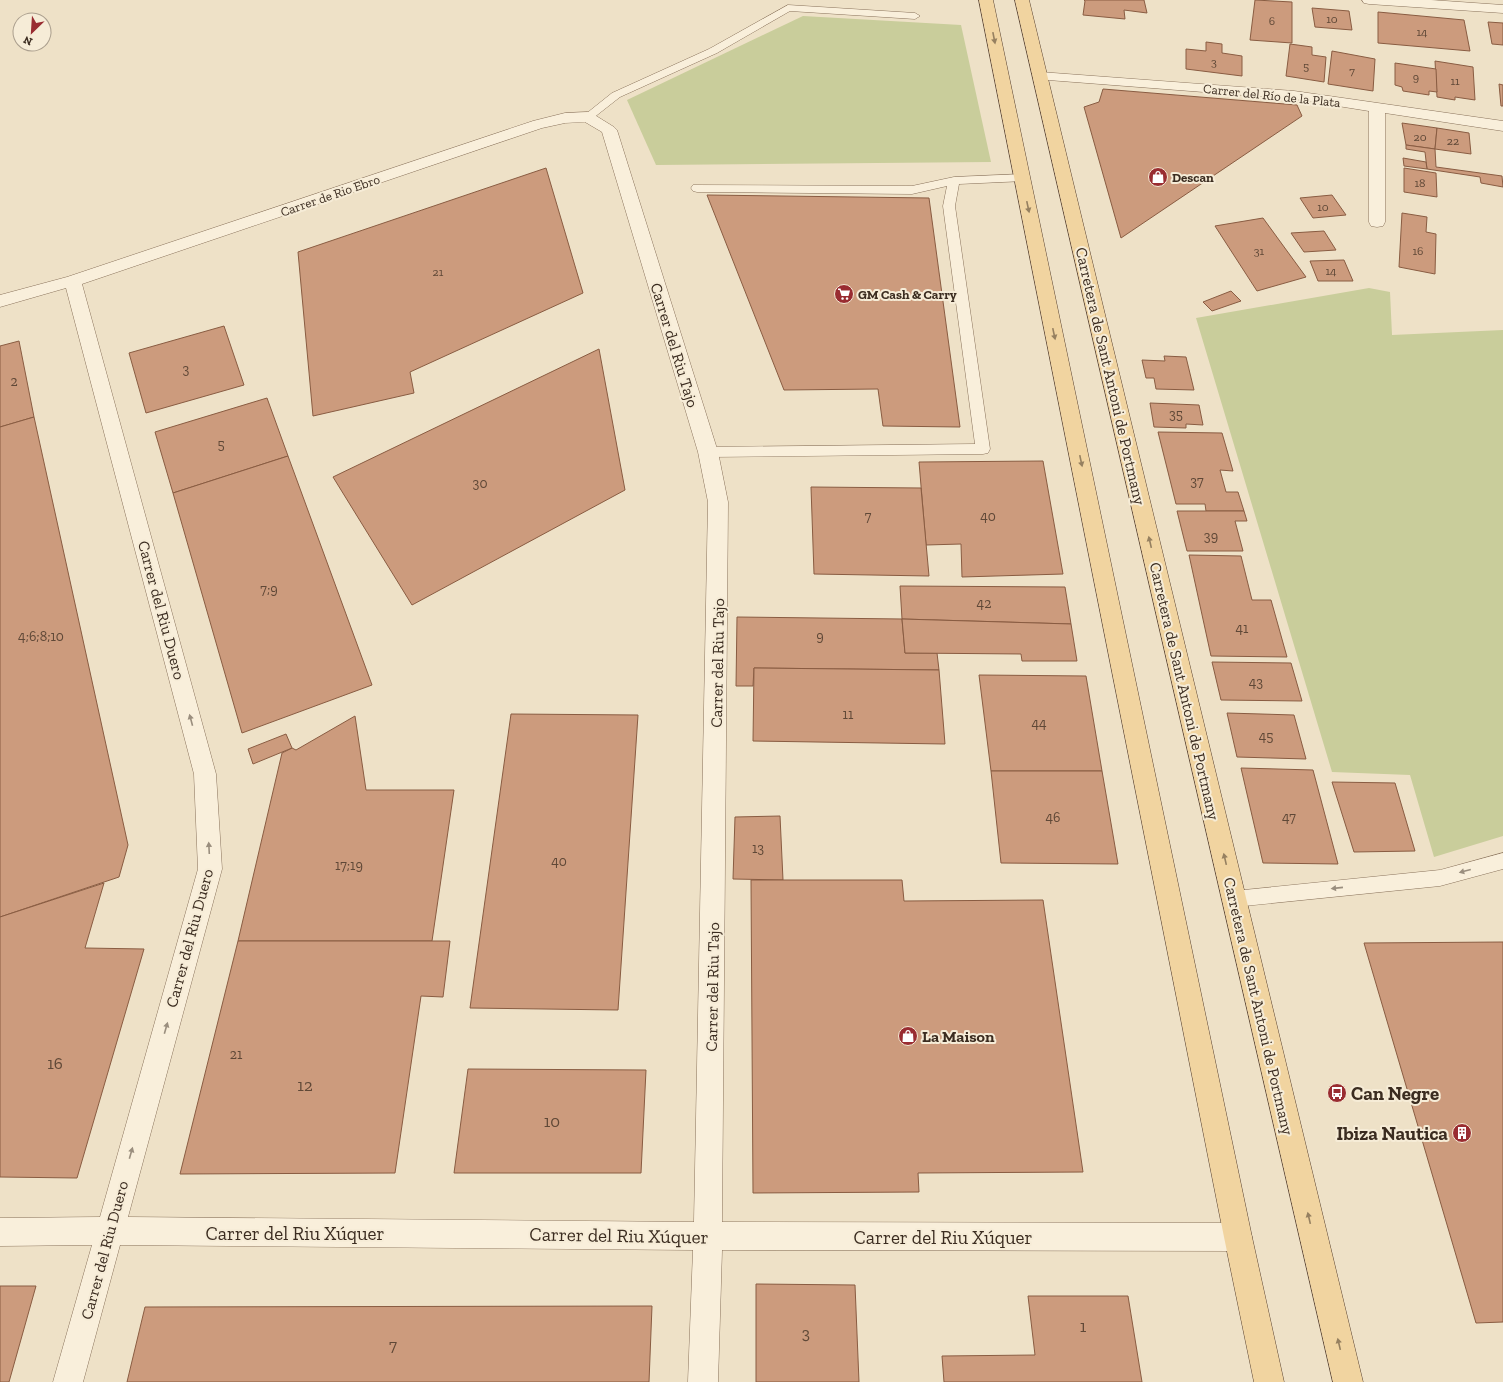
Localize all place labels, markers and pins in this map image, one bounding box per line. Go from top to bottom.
shop icon: Descan [1147,166,1169,188]
place label: Descan [1172,170,1214,185]
supermarket icon: GM Cash & Carry [833,283,855,305]
place label: GM Cash & Carry [858,287,957,302]
shop icon: La Maison [897,1025,919,1047]
place label: La Maison [922,1027,995,1046]
bus stop icon: Can Negre [1326,1082,1348,1104]
place label: Can Negre [1351,1082,1439,1105]
place label: Ibiza Nautica [1336,1122,1448,1145]
building icon: Ibiza Nautica [1451,1122,1473,1144]

